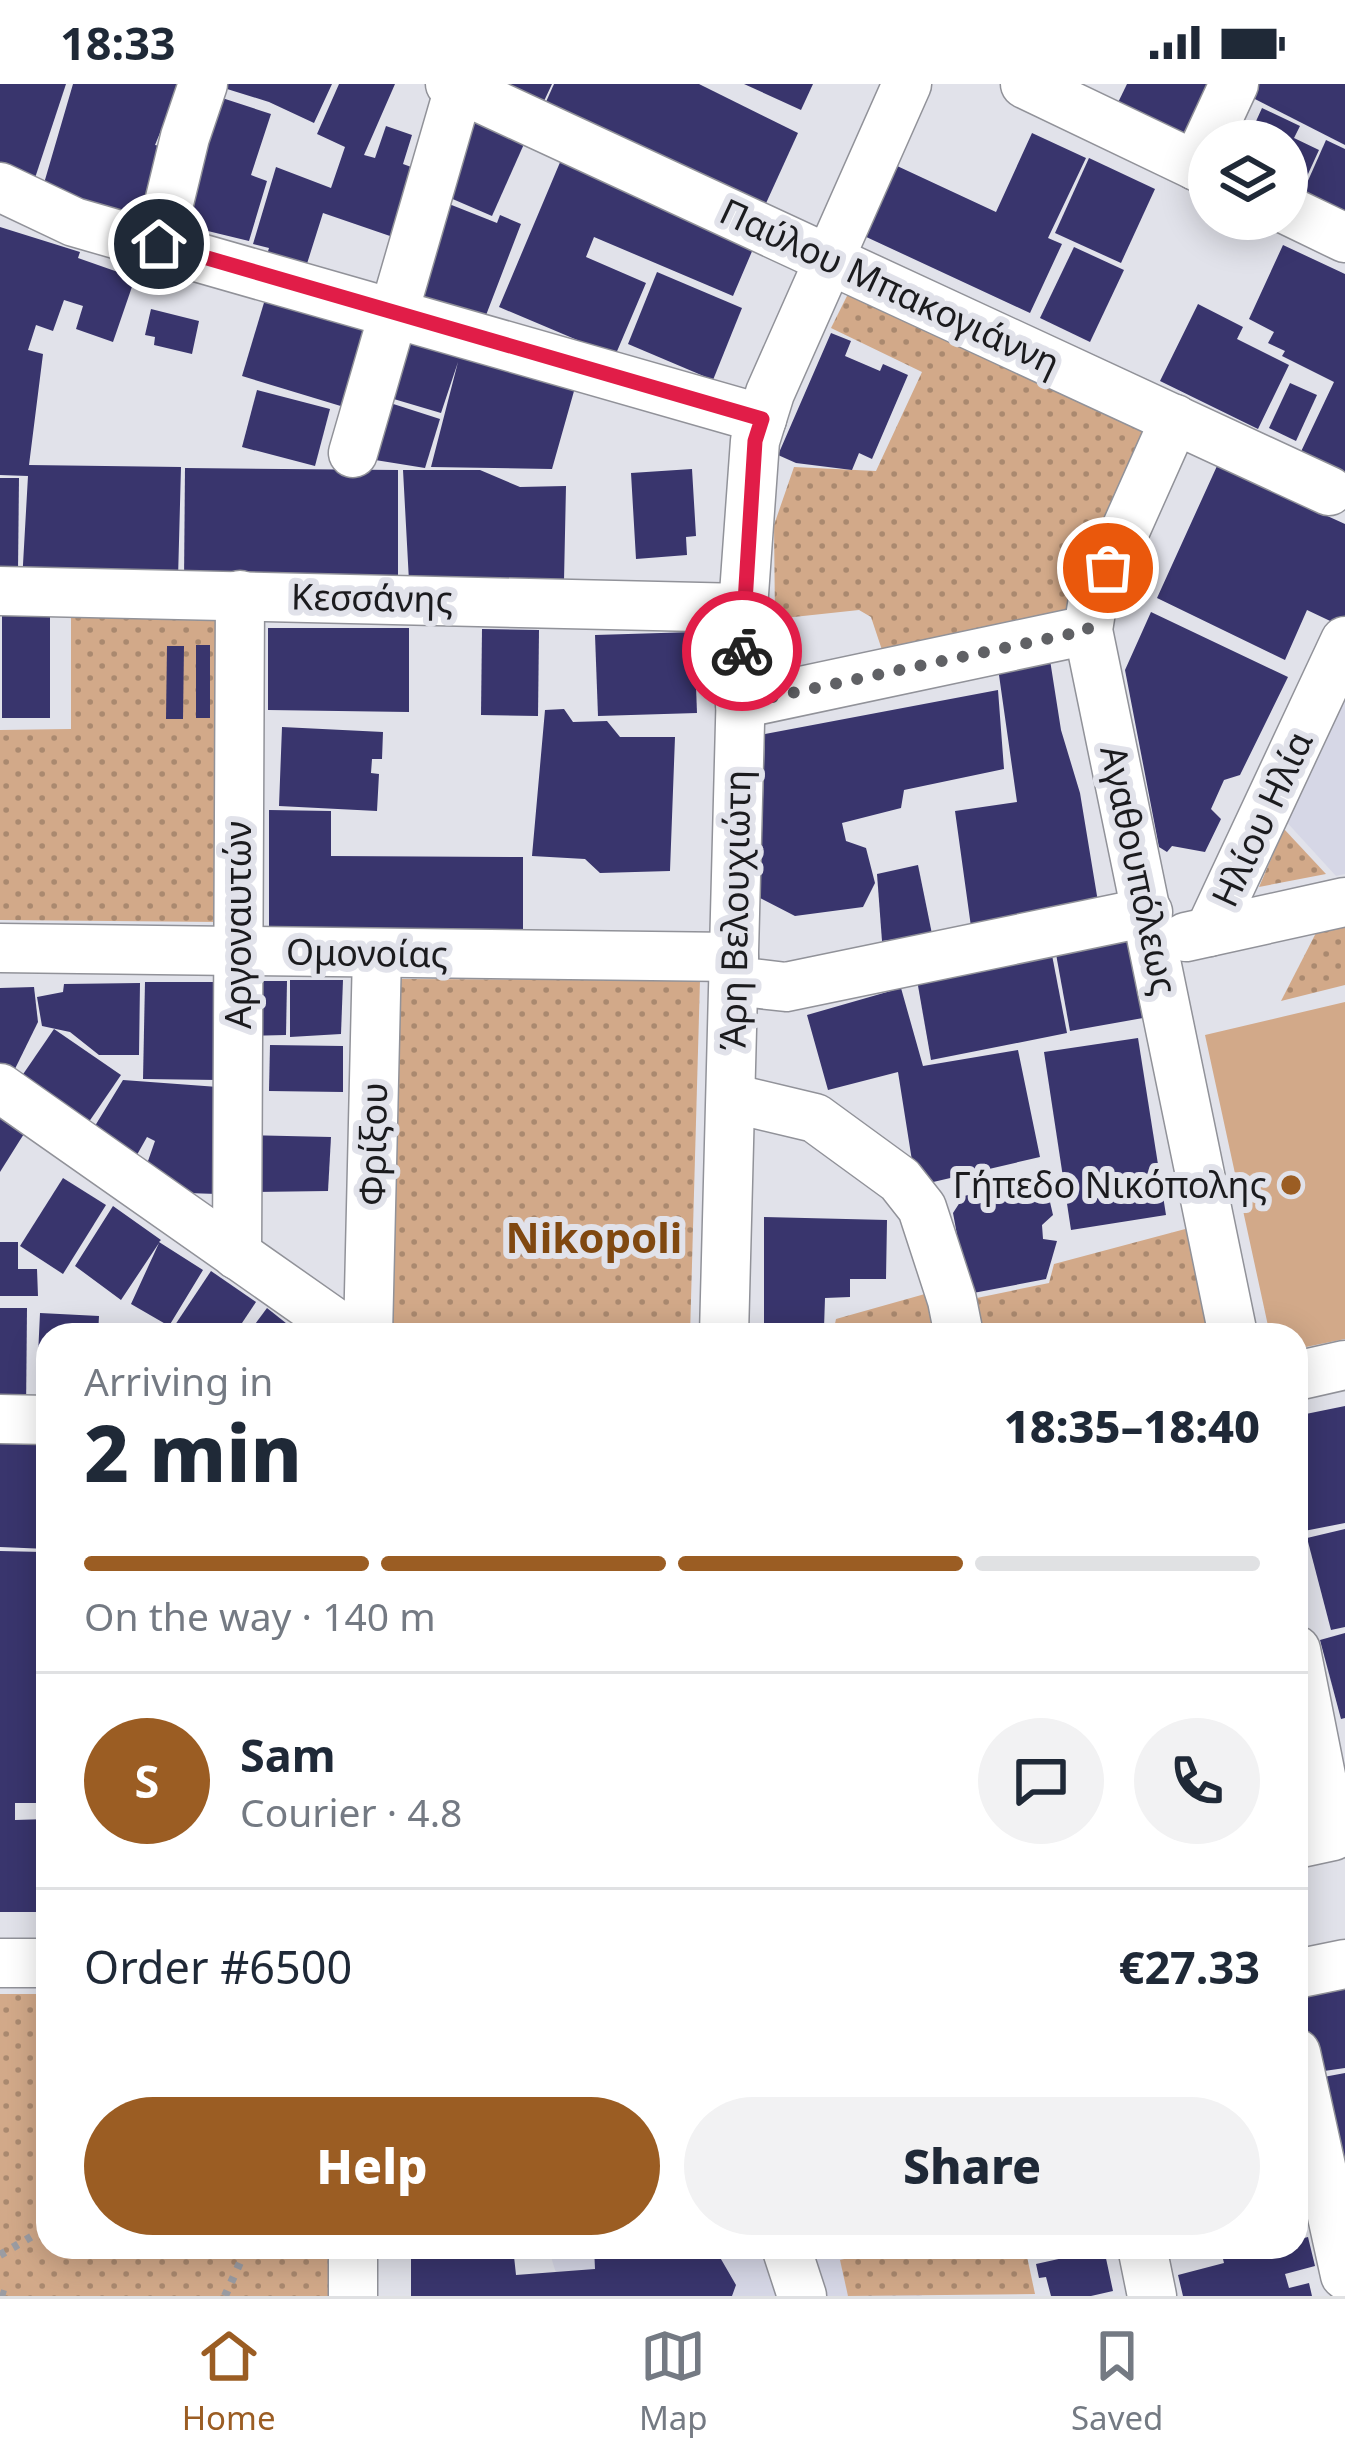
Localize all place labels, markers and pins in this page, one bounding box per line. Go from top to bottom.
pin [108,193,210,295]
pin [1057,517,1159,619]
place label: Γήπεδο Νικόπολης [953,1160,1267,1209]
marker: Γήπεδο Νικόπολης [1278,1172,1304,1198]

